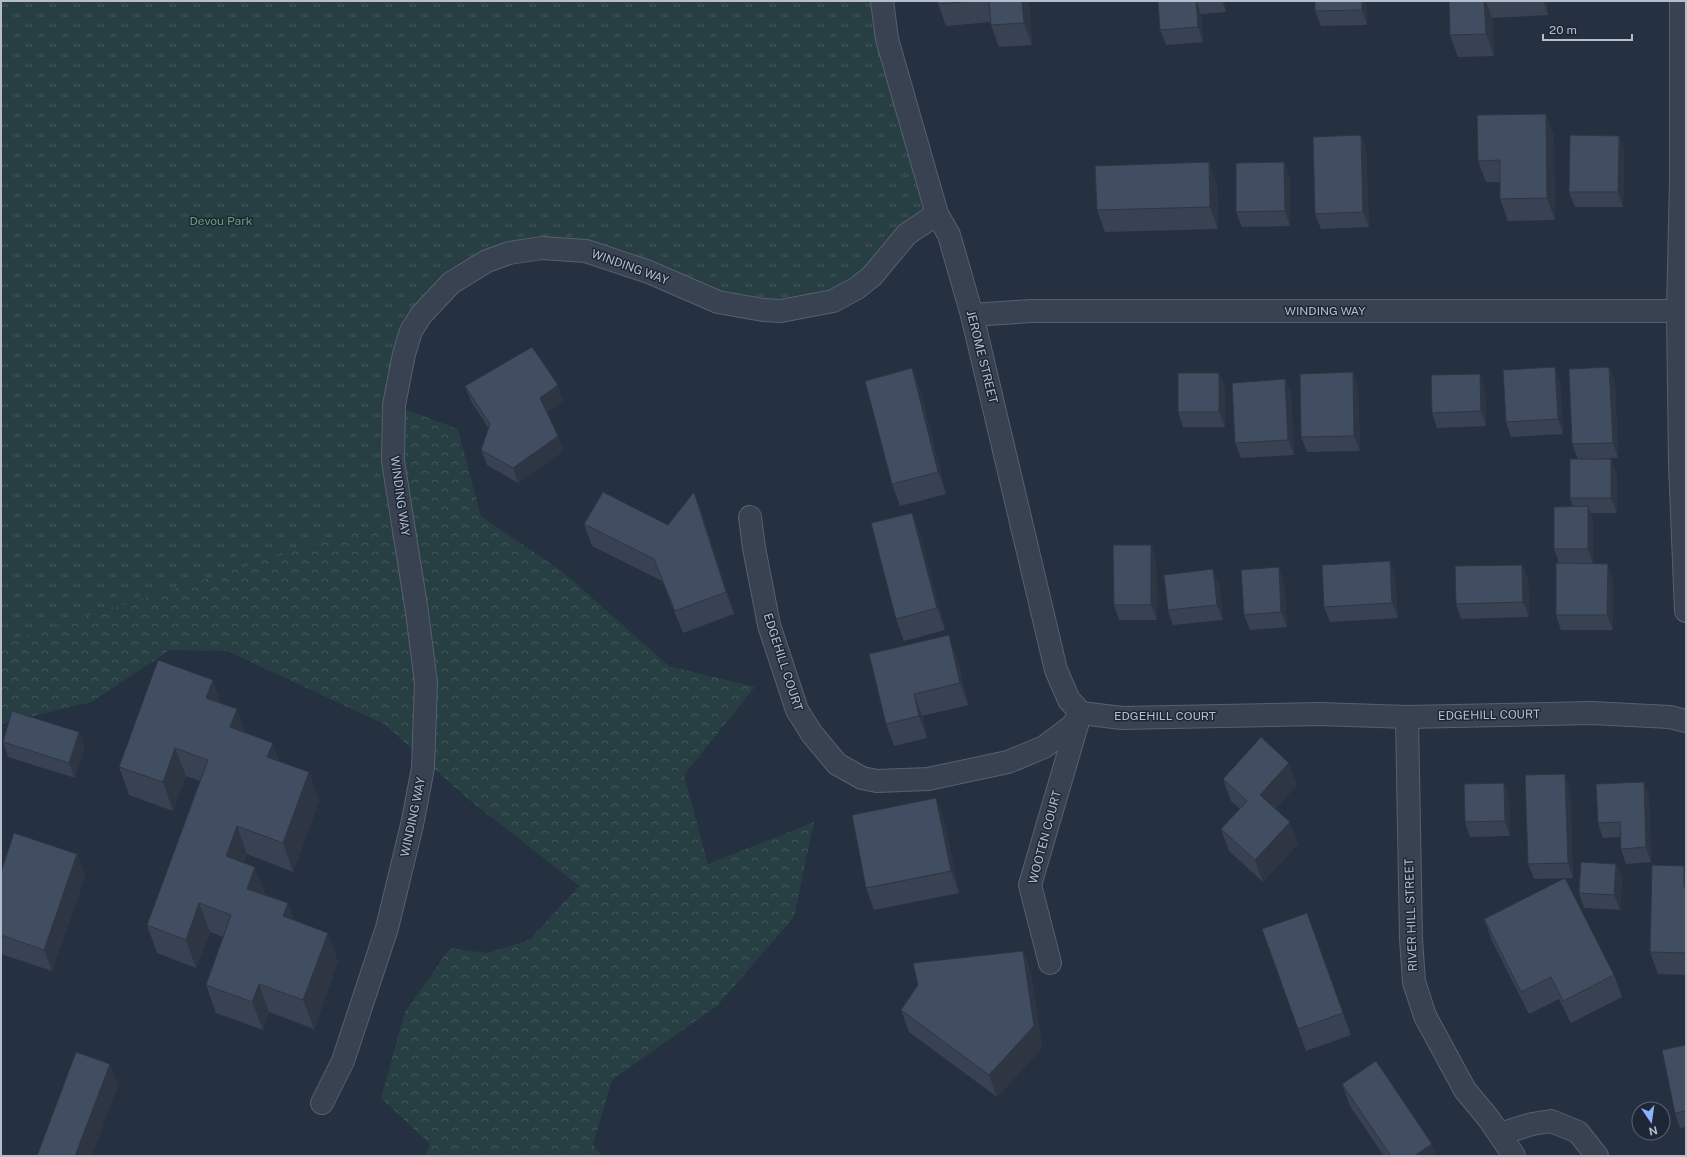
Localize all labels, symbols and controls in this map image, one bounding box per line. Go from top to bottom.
scale bar [1543,16,1632,42]
text: 20 m [1549,23,1577,37]
park label: Devou Park [189,214,253,228]
street label: WINDING WAY [590,247,671,288]
street label: WINDING WAY [1284,304,1366,318]
street label: JEROME STREET [964,309,1000,405]
street label: WINDING WAY [387,455,413,538]
street label: EDGEHILL COURT [761,611,805,713]
street label: EDGEHILL COURT [1438,707,1540,723]
street label: EDGEHILL COURT [1114,709,1216,723]
street label: WINDING WAY [398,775,428,858]
street label: WOOTEN COURT [1026,789,1064,885]
street label: RIVER HILL STREET [1402,858,1420,972]
north arrow [1631,1101,1671,1141]
text: N [1648,1124,1659,1138]

